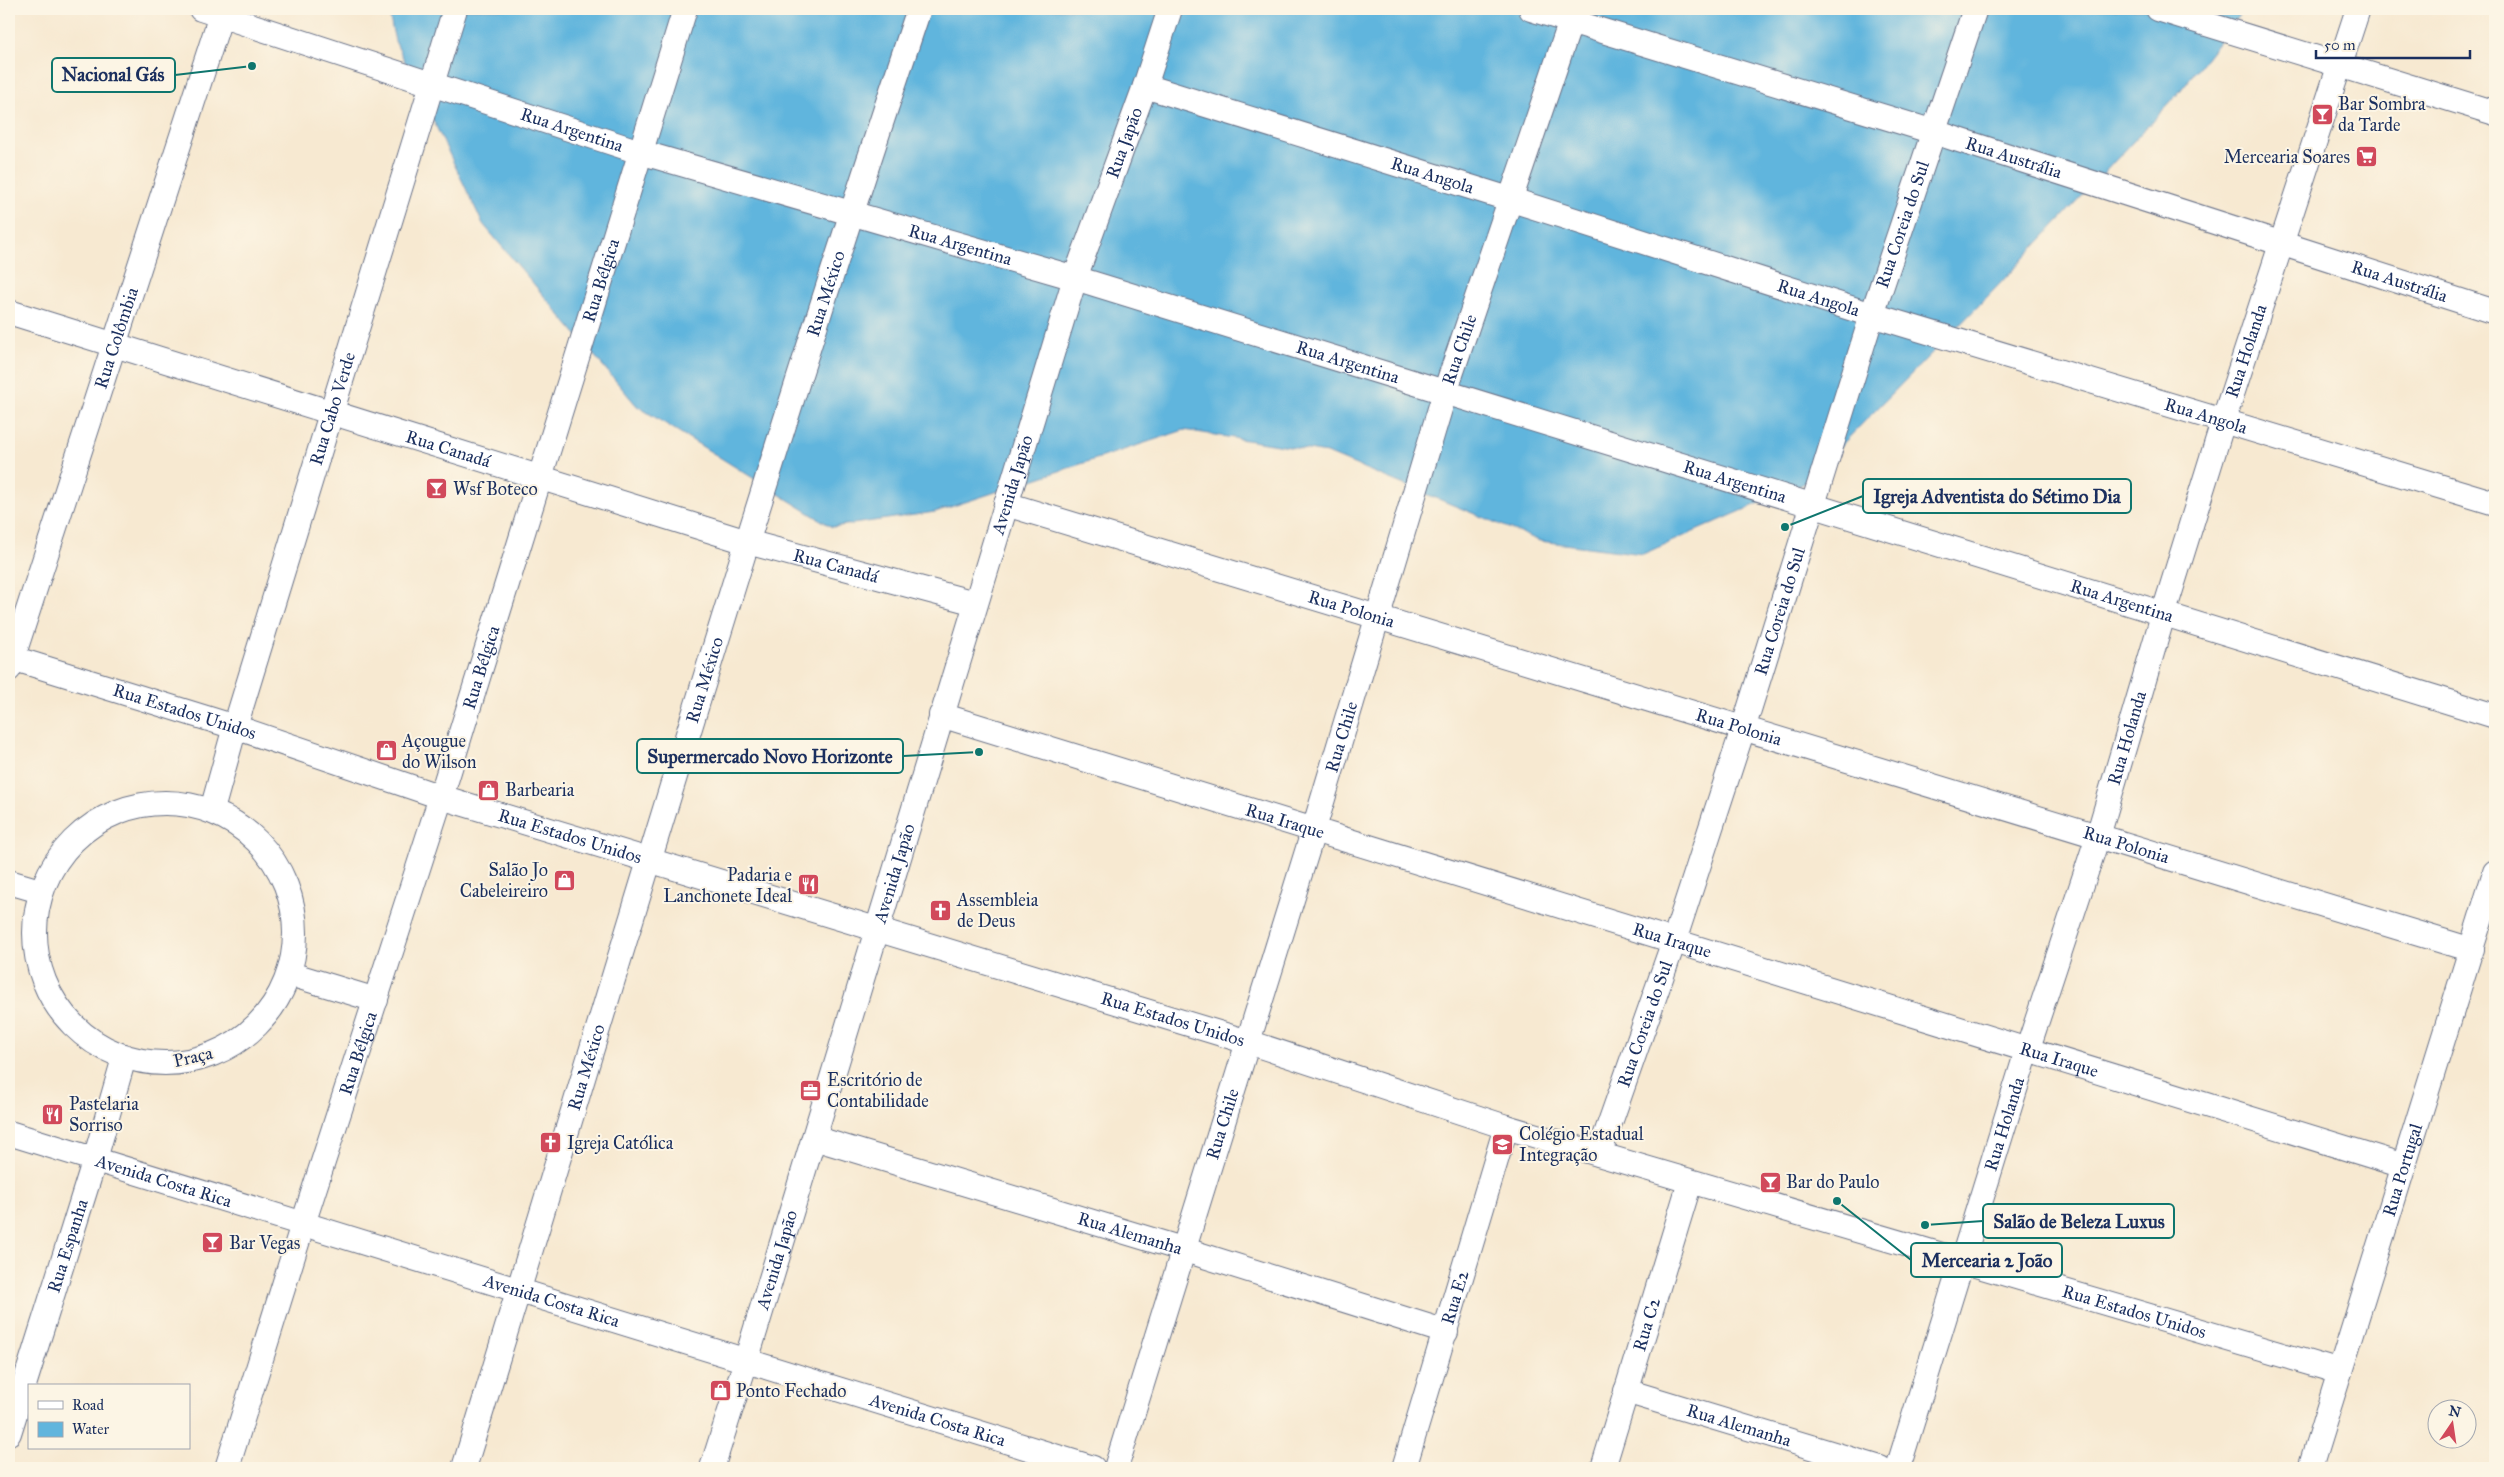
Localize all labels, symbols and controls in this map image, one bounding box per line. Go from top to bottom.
scale bar [2316,28,2470,60]
text: 50 m [2324,36,2356,54]
callout: Nacional Gás [52,58,175,92]
text: Nacional Gás [62,63,165,86]
place label: Bar Sombra da Tarde [2338,93,2426,136]
bar icon: Bar Sombra da Tarde [2310,102,2334,126]
street label: Rua Argentina [518,103,626,157]
street label: Rua Japão [1101,104,1147,181]
street label: Rua Austrália [1963,132,2065,183]
supermarket icon: Mercearia Soares [2354,145,2378,169]
place label: Mercearia Soares [2224,146,2350,168]
street label: Rua Angola [1388,152,1477,199]
street label: Rua Coreia do Sul [1871,158,1934,291]
street label: Rua Argentina [906,219,1015,270]
street label: Rua Bélgica [578,236,624,325]
street label: Rua México [802,248,850,339]
street label: Rua Austrália [2348,256,2451,307]
street label: Rua Angola [1774,274,1863,321]
street label: Rua Colômbia [90,284,143,391]
street label: Rua Holanda [2221,301,2272,401]
street label: Rua Chile [1437,311,1482,388]
street label: Rua Argentina [1293,336,1402,388]
street label: Rua Cabo Verde [305,349,360,468]
street label: Rua Angola [2162,393,2250,439]
street label: Rua Canadá [403,425,494,473]
street label: Avenida Japão [986,432,1038,538]
street label: Rua Argentina [1680,455,1789,508]
bar icon: Wsf Boteco [425,477,449,501]
place label: Wsf Boteco [453,478,538,500]
callout: Igreja Adventista do Sétimo Dia [1863,479,2131,513]
text: Igreja Adventista do Sétimo Dia [1873,485,2122,509]
street label: Rua Canadá [791,544,881,588]
street label: Rua Coreia do Sul [1749,545,1810,678]
street label: Rua Argentina [2068,575,2176,627]
street label: Rua Polonia [1306,586,1397,633]
street label: Rua Bélgica [458,622,505,712]
street label: Rua México [681,634,728,726]
street label: Rua Estados Unidos [110,679,259,744]
street label: Rua Holanda [2103,688,2151,788]
street label: Rua Chile [1320,699,1363,775]
street label: Rua Polonia [1693,703,1785,751]
place label: Açougue do Wilson [401,730,477,773]
shop icon: Açougue do Wilson [374,739,398,763]
callout: Supermercado Novo Horizonte [637,739,903,773]
text: Supermercado Novo Horizonte [647,745,893,769]
shop icon: Barbearia [477,778,501,802]
place label: Barbearia [505,779,575,801]
street label: Rua Iraque [1243,799,1327,844]
street label: Rua Estados Unidos [496,804,645,868]
street label: Avenida Japão [868,821,920,927]
street label: Rua Polonia [2081,821,2172,868]
place label: Salão Jo Cabeleireiro [460,859,548,902]
place label: Padaria e Lanchonete Ideal [663,864,792,907]
shop icon: Salão Jo Cabeleireiro [552,868,576,892]
restaurant icon: Padaria e Lanchonete Ideal [796,873,820,897]
place label: Assembleia de Deus [956,889,1039,932]
church icon: Assembleia de Deus [929,898,953,922]
street label: Rua Iraque [1630,918,1714,963]
street label: Rua Coreia do Sul [1612,958,1677,1090]
street label: Rua Estados Unidos [1098,987,1247,1051]
street label: Rua Bélgica [334,1008,382,1098]
street label: Rua México [563,1021,610,1113]
street label: Rua Iraque [2017,1037,2101,1082]
street label: Praça [171,1042,215,1072]
place label: Escritório de Contabilidade [827,1069,929,1112]
street label: Rua Holanda [1980,1074,2029,1174]
office icon: Escritório de Contabilidade [799,1078,823,1102]
street label: Rua Chile [1201,1086,1244,1162]
place label: Pastelaria Sorriso [69,1093,139,1136]
restaurant icon: Pastelaria Sorriso [41,1102,65,1126]
street label: Rua Portugal [2378,1121,2427,1219]
place label: Colégio Estadual Integração [1519,1123,1644,1167]
church icon: Igreja Católica [539,1131,563,1155]
place label: Igreja Católica [567,1132,674,1155]
school or university icon: Colégio Estadual Integração [1491,1132,1515,1156]
street label: Avenida Costa Rica [92,1149,235,1212]
bar icon: Bar do Paulo [1758,1170,1782,1194]
place label: Bar do Paulo [1786,1171,1879,1193]
street label: Rua Espanha [43,1196,93,1296]
callout: Salão de Beleza Luxus [1983,1204,2174,1238]
street label: Avenida Japão [751,1207,802,1313]
street label: Rua Alemanha [1075,1207,1185,1260]
text: Salão de Beleza Luxus [1993,1210,2165,1233]
bar icon: Bar Vegas [201,1231,225,1255]
place label: Bar Vegas [229,1232,300,1255]
callout: Mercearia 2 João [1911,1243,2062,1277]
text: Mercearia 2 João [1922,1249,2053,1273]
street label: Rua E2 [1437,1268,1474,1327]
street label: Avenida Costa Rica [480,1269,623,1332]
street label: Rua Estados Unidos [2060,1280,2209,1343]
street label: Rua C2 [1628,1295,1665,1354]
shop icon: Ponto Fechado [708,1379,732,1403]
place label: Ponto Fechado [736,1380,847,1402]
legend [28,1384,190,1450]
street label: Avenida Costa Rica [866,1388,1009,1451]
text: Road [72,1396,104,1414]
street label: Rua Alemanha [1684,1399,1794,1452]
north arrow [2426,1400,2476,1450]
text: N [2447,1402,2463,1421]
text: Water [72,1420,109,1438]

